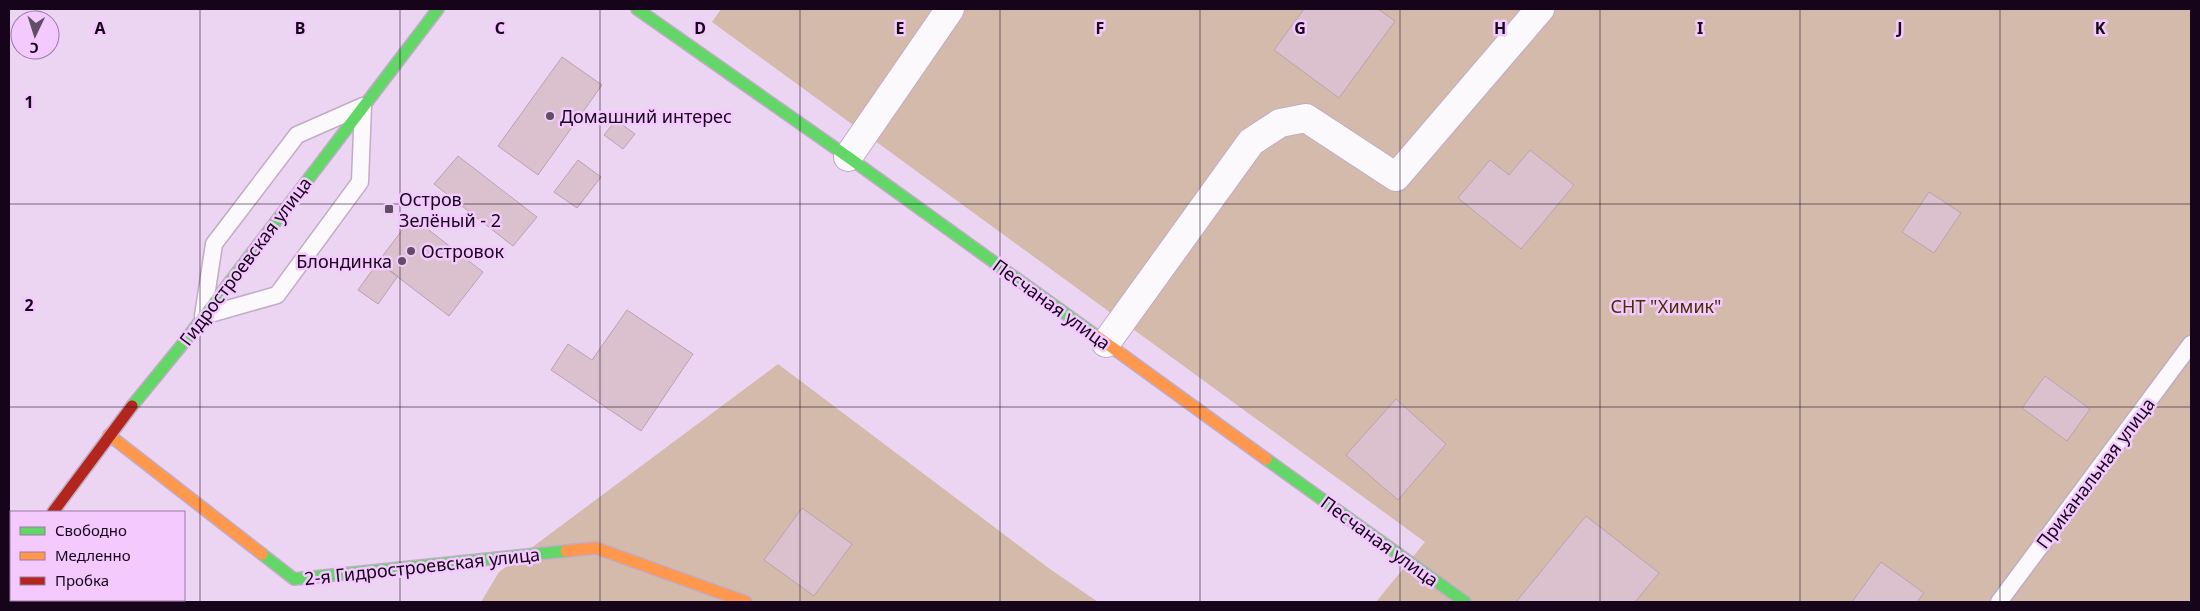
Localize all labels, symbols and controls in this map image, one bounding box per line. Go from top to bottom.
north arrow [10,10,60,60]
text: A [94,17,106,39]
text: B [295,17,305,39]
text: C [495,17,505,39]
text: D [694,17,706,39]
text: E [896,17,905,39]
text: F [1096,17,1104,39]
text: G [1294,17,1306,39]
text: H [1494,17,1506,39]
text: I [1697,17,1703,39]
text: J [1895,17,1903,39]
text: K [2095,17,2106,39]
text: С [29,39,39,58]
text: 1 [24,91,34,113]
place label: Домашний интерес [560,104,732,128]
marker: Домашний интерес [544,110,556,122]
street label: Гидростроевская улица [174,172,316,350]
place label: Остров Зелёный - 2 [399,187,501,232]
marker: Остров Зелёный - 2 [383,203,395,215]
place label: Островок [421,239,504,263]
marker: Островок [405,245,417,257]
place label: Блондинка [296,249,392,273]
street label: Песчаная улица [988,253,1116,355]
marker: Блондинка [396,255,408,267]
text: 2 [24,294,34,316]
park label: СНТ "Химик" [1611,294,1721,318]
street label: Приканальная улица [2030,393,2160,553]
street label: Песчаная улица [1316,490,1444,592]
legend [10,511,185,601]
text: Свободно [55,520,127,540]
street label: 2-я Гидростроевская улица [303,542,541,590]
text: Медленно [55,545,131,565]
text: Пробка [55,570,109,590]

